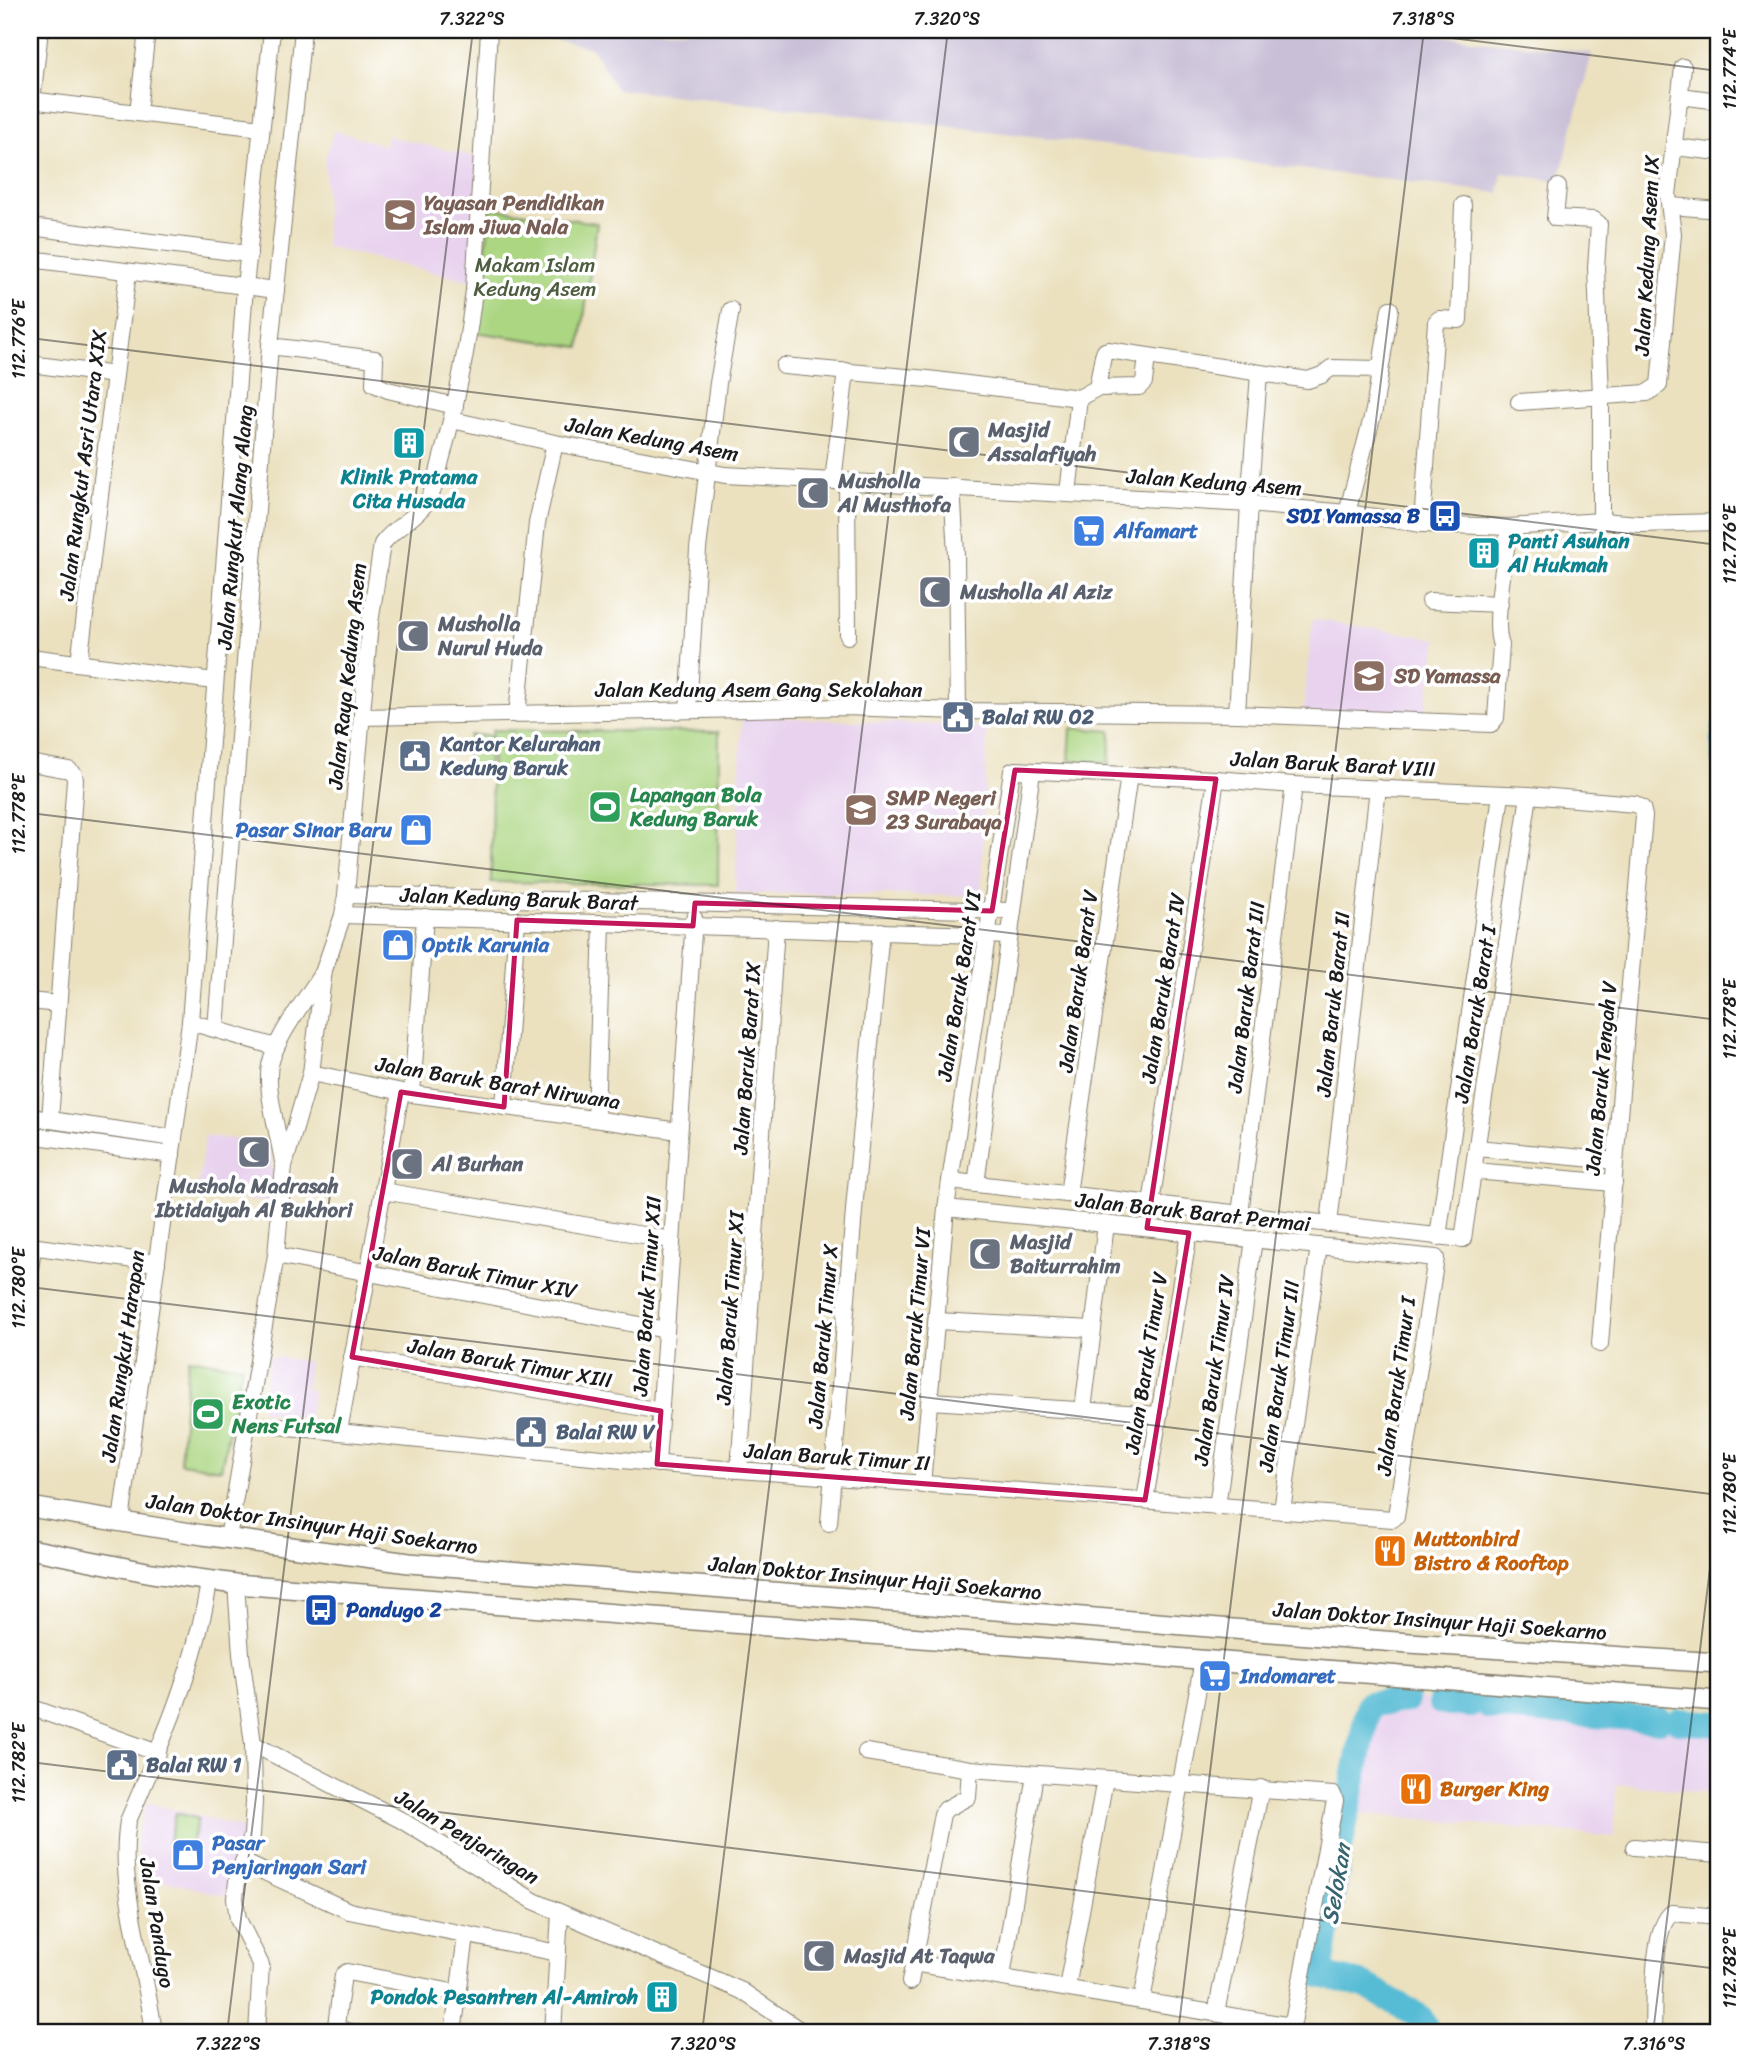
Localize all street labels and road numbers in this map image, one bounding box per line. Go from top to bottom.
street label: Jalan Kedung Asem IX [1623,153,1671,358]
street label: Jalan Rungkut Asri Utara XIX [47,327,118,604]
street label: Jalan Rungkut Alang Alang [205,403,265,652]
street label: Jalan Kedung Asem [561,405,742,473]
street label: Jalan Kedung Asem [1124,457,1303,507]
street label: Jalan Raya Kedung Asem [316,561,378,792]
street label: Jalan Kedung Asem Gang Sekolahan [594,671,923,709]
street label: Jalan Baruk Barat VIII [1229,740,1437,788]
street label: Jalan Kedung Baruk Barat [398,876,640,922]
street label: Jalan Baruk Barat VI [925,887,993,1085]
street label: Jalan Baruk Barat V [1046,887,1110,1076]
street label: Jalan Baruk Barat IV [1129,890,1197,1087]
street label: Jalan Baruk Barat III [1215,899,1277,1096]
street label: Jalan Baruk Barat II [1304,909,1362,1099]
street label: Jalan Baruk Barat I [1442,921,1508,1107]
street label: Jalan Baruk Barat IX [721,960,773,1157]
street label: Jalan Baruk Tengah V [1573,979,1628,1178]
street label: Jalan Baruk Barat Nirwana [372,1045,624,1121]
street label: Jalan Baruk Barat Permai [1073,1181,1313,1243]
street label: Jalan Baruk Timur XII [621,1194,673,1398]
street label: Jalan Baruk Timur XI [704,1208,756,1407]
street label: Jalan Baruk Timur VI [888,1225,942,1423]
street label: Jalan Baruk Timur XIV [369,1233,581,1311]
street label: Jalan Baruk Timur X [796,1242,850,1431]
street label: Jalan Rungkut Harapan [89,1248,157,1465]
street label: Jalan Baruk Timur V [1113,1268,1179,1458]
street label: Jalan Baruk Timur IV [1182,1271,1246,1469]
street label: Jalan Baruk Timur III [1247,1277,1311,1475]
street label: Jalan Baruk Timur I [1365,1292,1428,1479]
street label: Jalan Baruk Timur XIII [404,1326,616,1400]
street label: Jalan Baruk Timur II [742,1431,932,1482]
street label: Jalan Doktor Insinyur Haji Soekarno [143,1482,480,1566]
street label: Jalan Doktor Insinyur Haji Soekarno [706,1544,1043,1611]
street label: Jalan Doktor Insinyur Haji Soekarno [1271,1590,1608,1652]
street label: Jalan Penjaringan [386,1778,547,1895]
street label: Jalan Pandugo [128,1854,186,1991]

